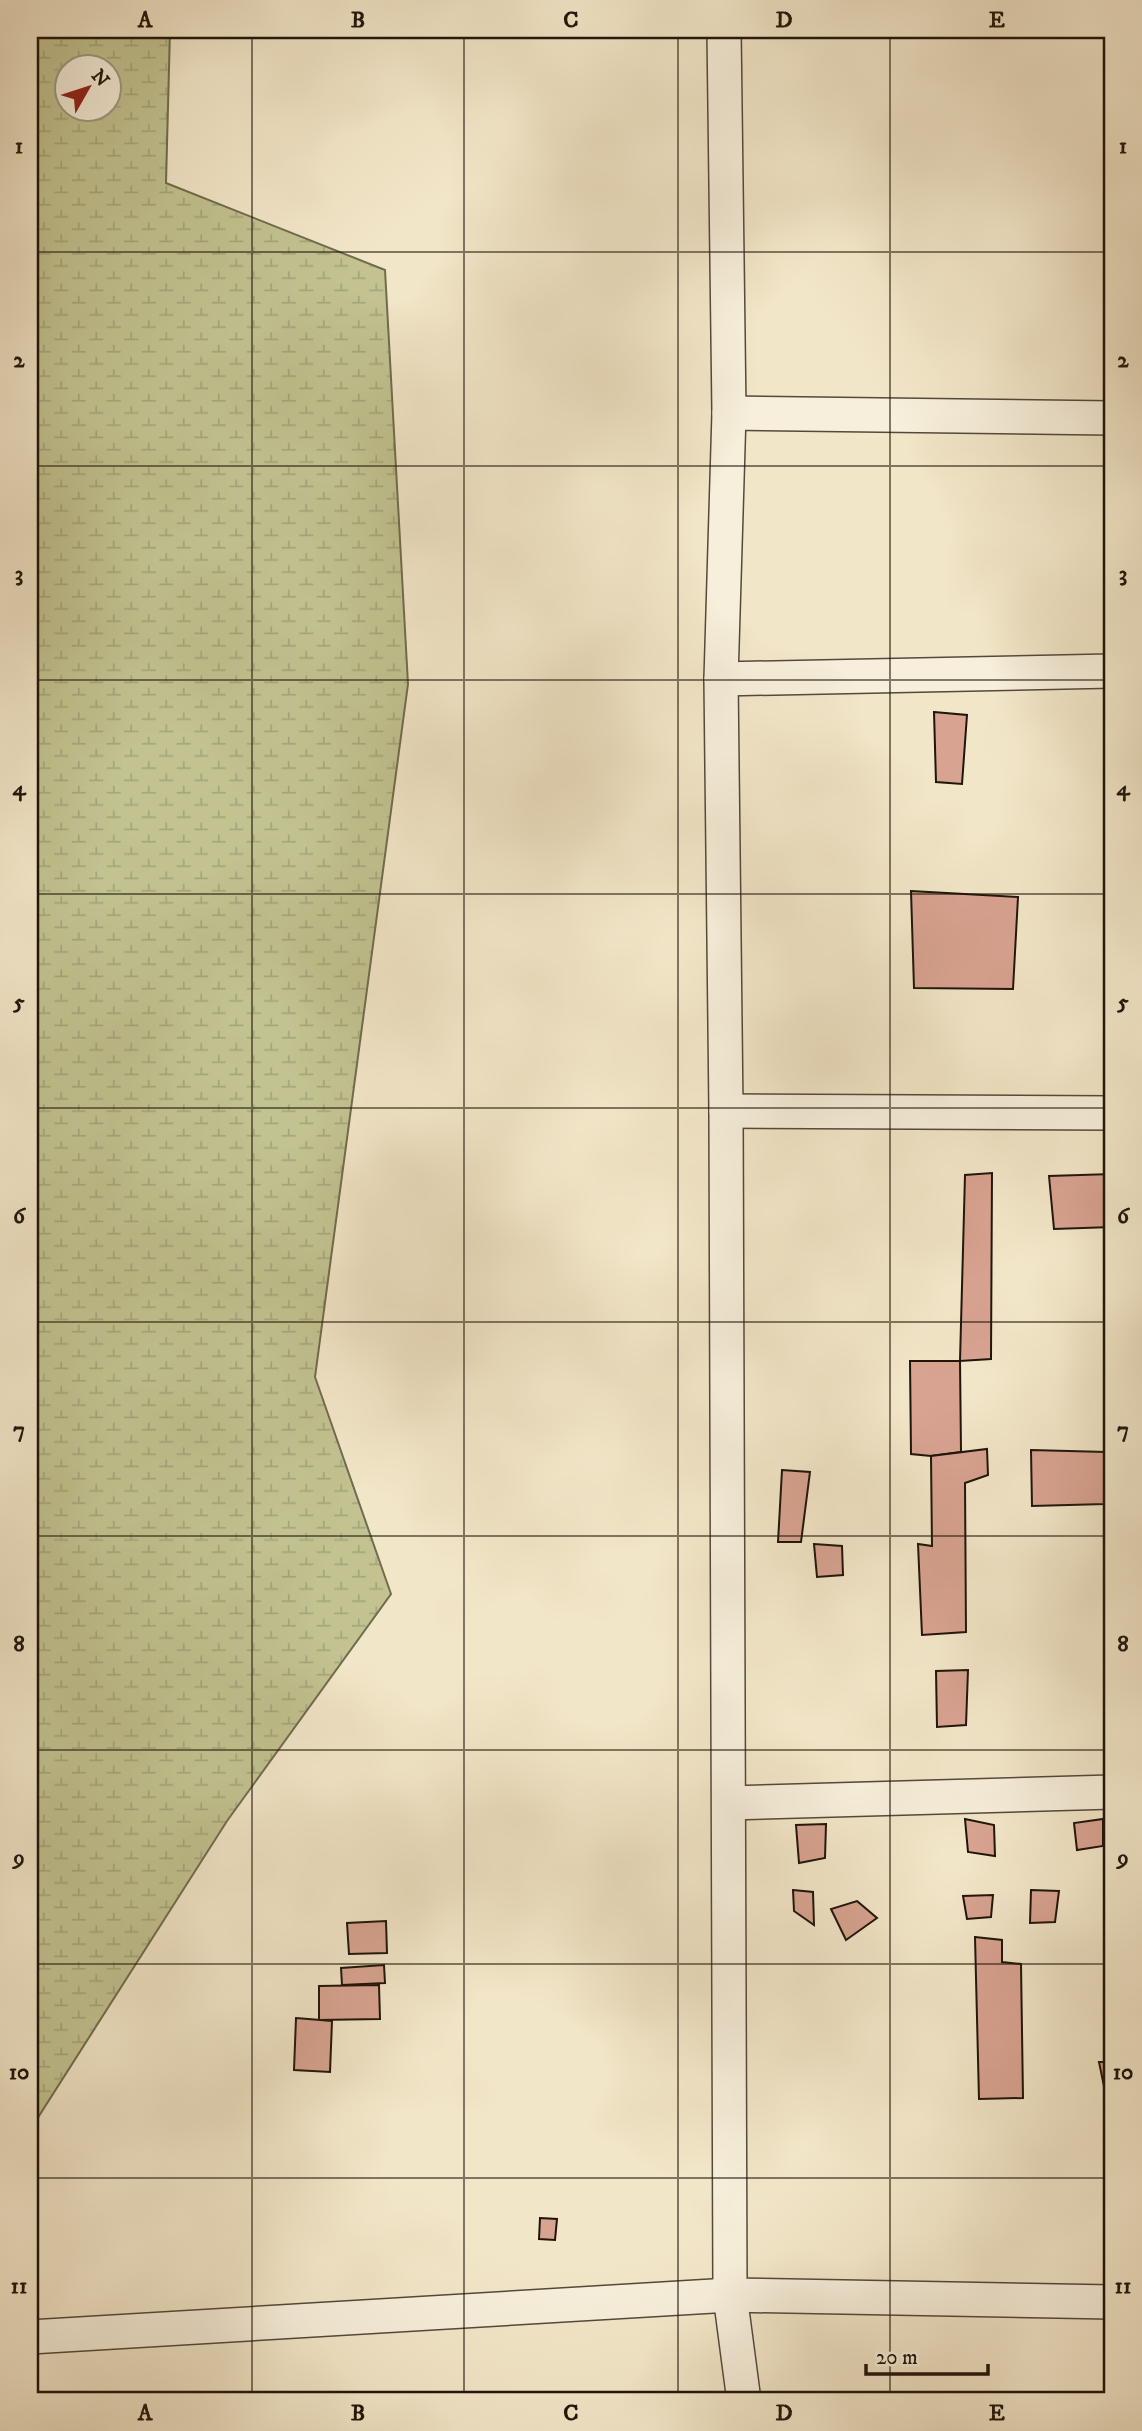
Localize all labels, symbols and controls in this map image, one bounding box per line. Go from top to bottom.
text: A [137,6,154,35]
text: B [351,6,365,35]
text: C [563,6,579,35]
text: D [775,6,793,35]
text: E [989,6,1005,35]
north arrow [52,52,122,122]
text: N [86,65,114,92]
text: 1 [15,132,23,161]
text: 1 [1119,132,1127,161]
text: 2 [13,346,25,375]
text: 2 [1117,346,1129,375]
text: 3 [15,560,23,589]
text: 3 [1119,560,1127,589]
text: 4 [12,774,27,803]
text: 4 [1116,774,1131,803]
text: 5 [12,988,25,1017]
text: 5 [1116,988,1129,1017]
text: 6 [13,1202,27,1231]
text: 6 [1117,1202,1131,1231]
text: 7 [13,1416,25,1445]
text: 7 [1117,1416,1129,1445]
text: 8 [13,1630,25,1659]
text: 8 [1117,1630,1129,1659]
text: 9 [11,1844,25,1873]
text: 9 [1115,1844,1129,1873]
text: 10 [9,2058,29,2087]
text: 10 [1113,2058,1133,2087]
text: 11 [11,2272,27,2301]
text: 11 [1115,2272,1131,2301]
scale bar [866,2333,988,2377]
text: 20 m [876,2345,918,2371]
text: A [137,2399,154,2428]
text: B [351,2399,365,2428]
text: C [563,2399,579,2428]
text: D [775,2399,793,2428]
text: E [989,2399,1005,2428]

